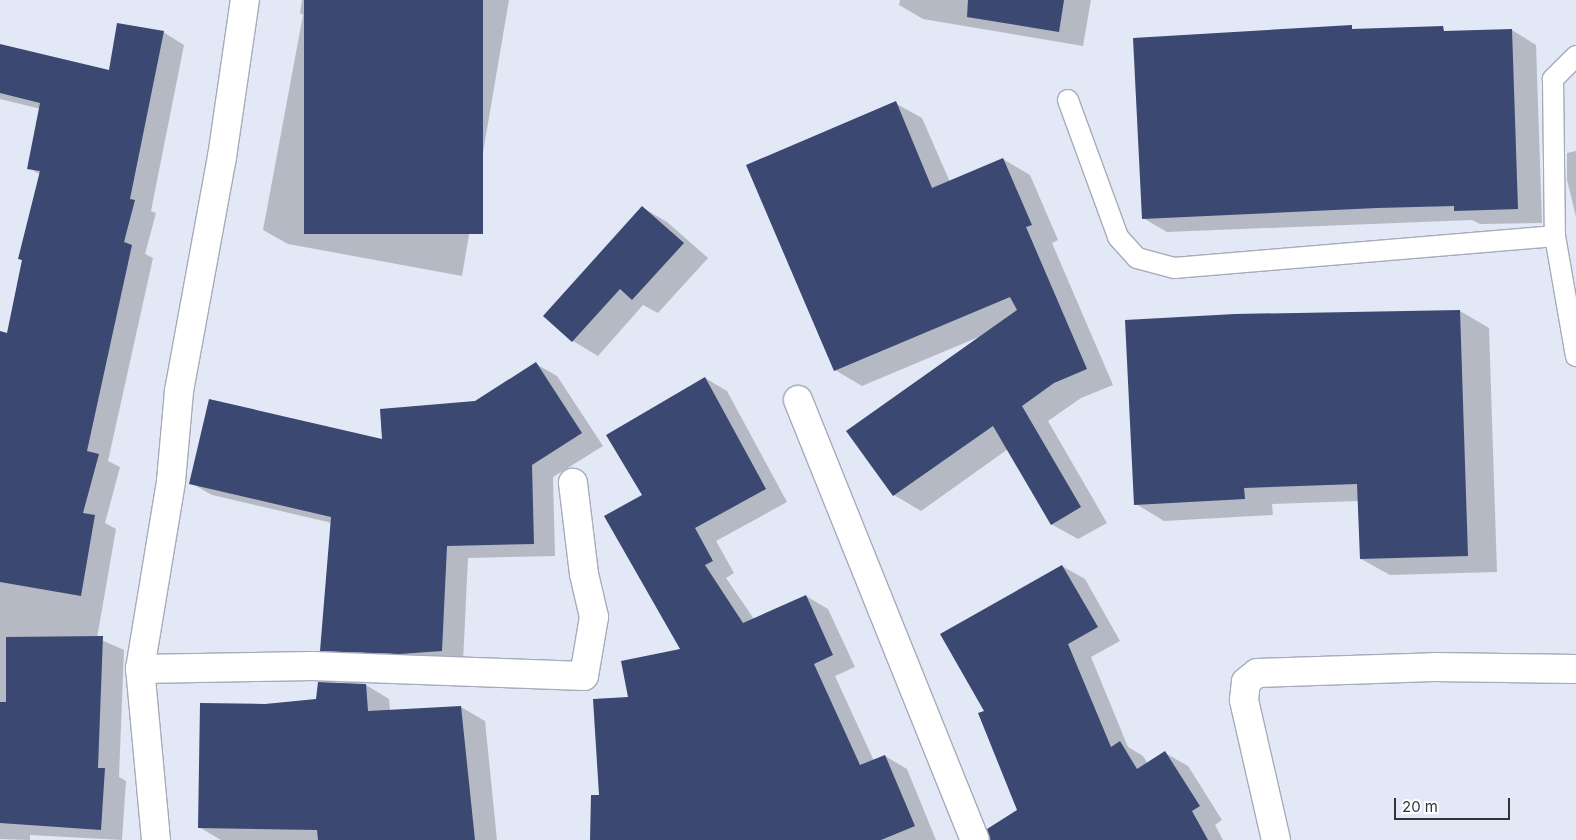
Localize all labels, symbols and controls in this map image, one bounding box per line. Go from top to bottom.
scale bar [1396,788,1512,820]
text: 20 m [1402,797,1438,816]

